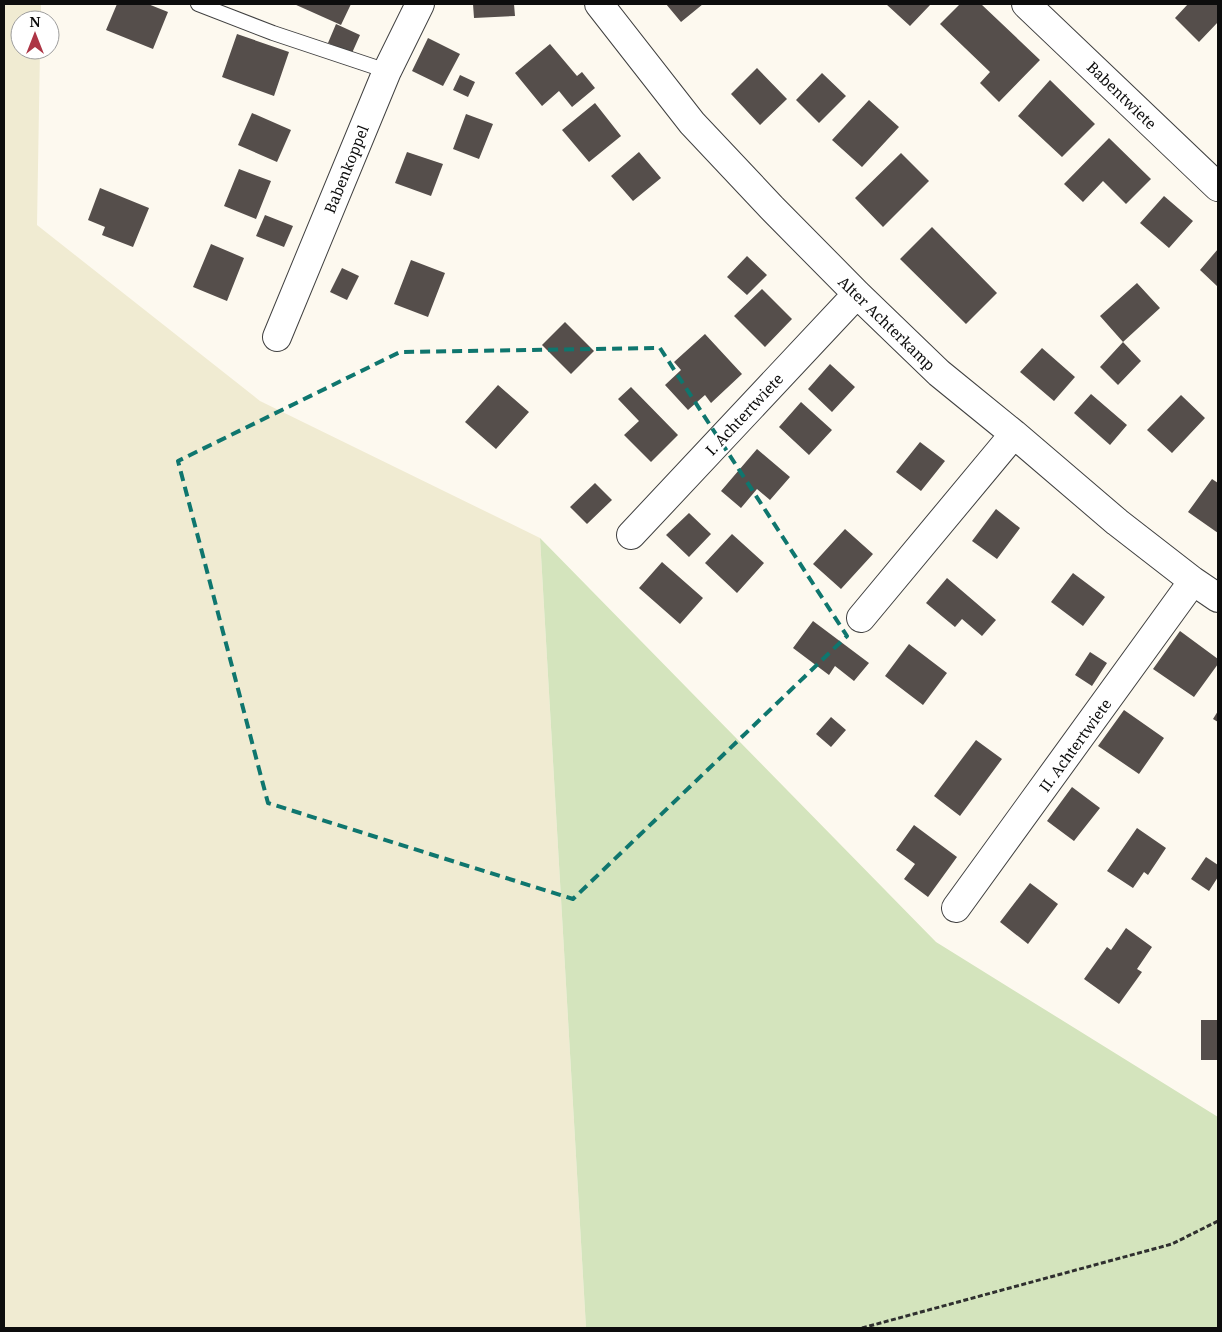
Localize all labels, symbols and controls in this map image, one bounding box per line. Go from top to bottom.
north arrow [10,10,60,60]
text: N [29,12,41,31]
street label: Babentwiete [1083,57,1161,133]
street label: Babenkoppel [319,122,373,216]
street label: Alter Achterkamp [834,271,940,375]
street label: I. Achtertwiete [701,369,787,459]
street label: II. Achtertwiete [1034,694,1116,796]

